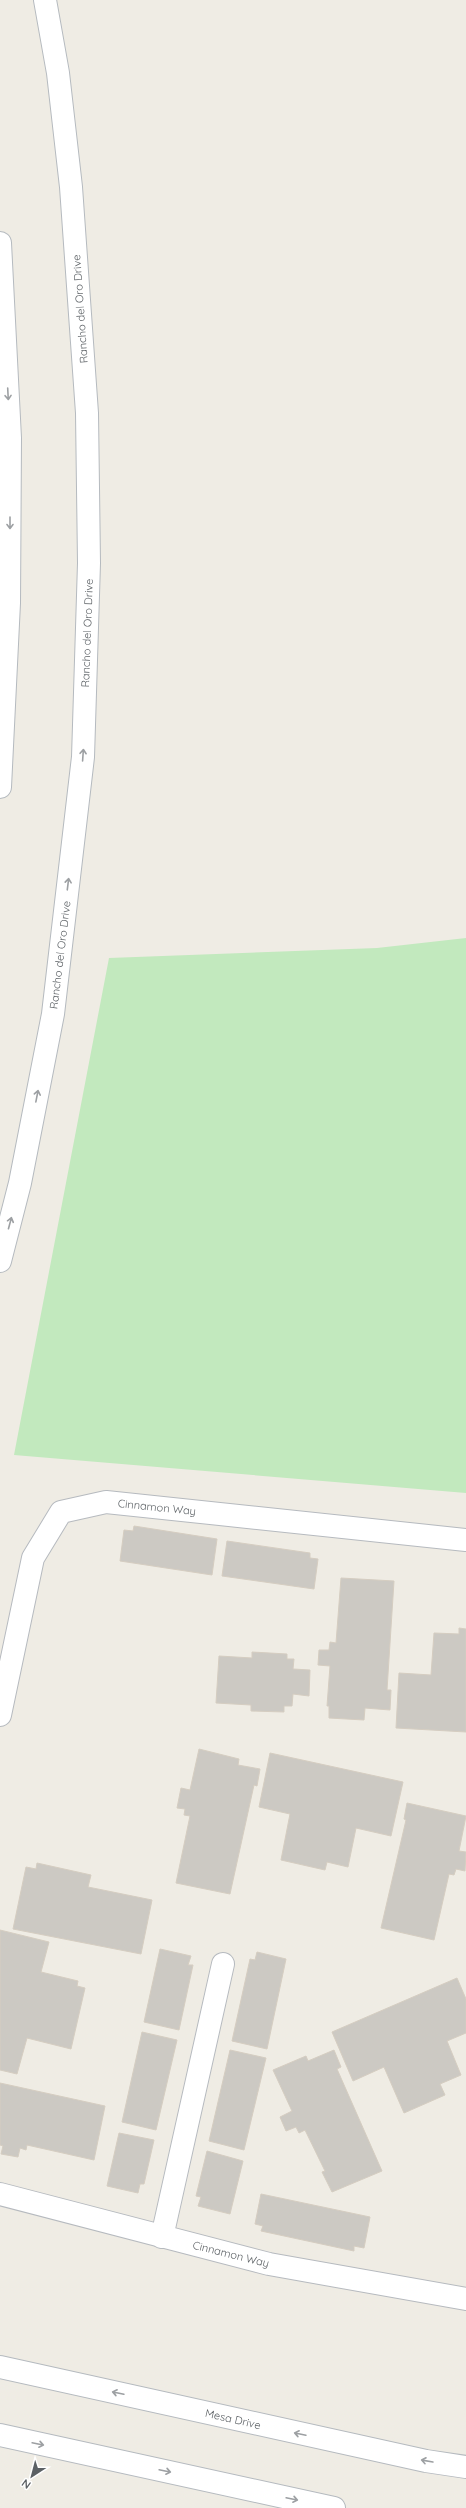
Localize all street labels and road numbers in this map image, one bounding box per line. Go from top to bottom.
street label: Rancho del Oro Drive [69,254,91,364]
street label: Rancho del Oro Drive [78,578,96,688]
street label: Rancho del Oro Drive [46,900,74,1010]
street label: Cinnamon Way [117,1496,197,1518]
street label: Cinnamon Way [191,2238,271,2270]
street label: Mesa Drive [204,2406,262,2432]

